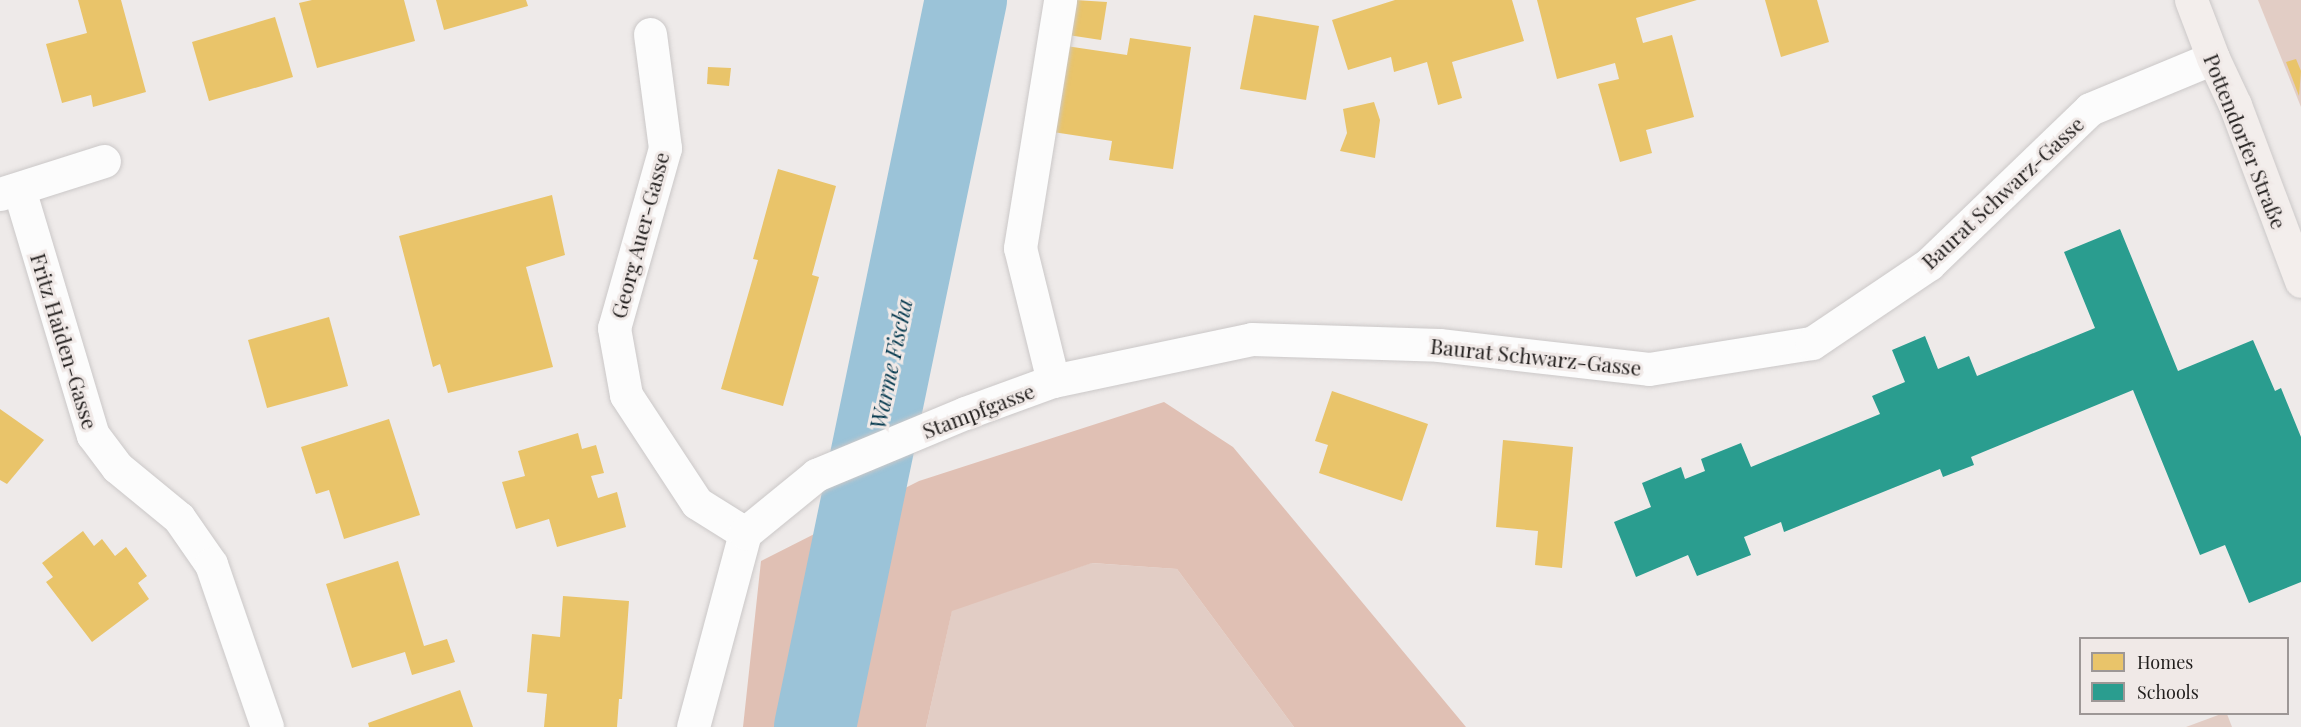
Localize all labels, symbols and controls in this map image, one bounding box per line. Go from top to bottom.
street label: Pottendorfer Straße [2199,50,2293,232]
street label: Baurat Schwarz-Gasse [1916,110,2088,274]
street label: Georg Auer-Gasse [605,149,673,321]
street label: Fritz Haiden-Gasse [26,250,104,432]
water label: Warme Fischa [864,296,918,432]
street label: Baurat Schwarz-Gasse [1429,332,1643,380]
street label: Stampfgasse [919,377,1037,443]
legend [2079,637,2289,715]
text: Homes [2137,650,2193,674]
text: Schools [2137,680,2199,704]

